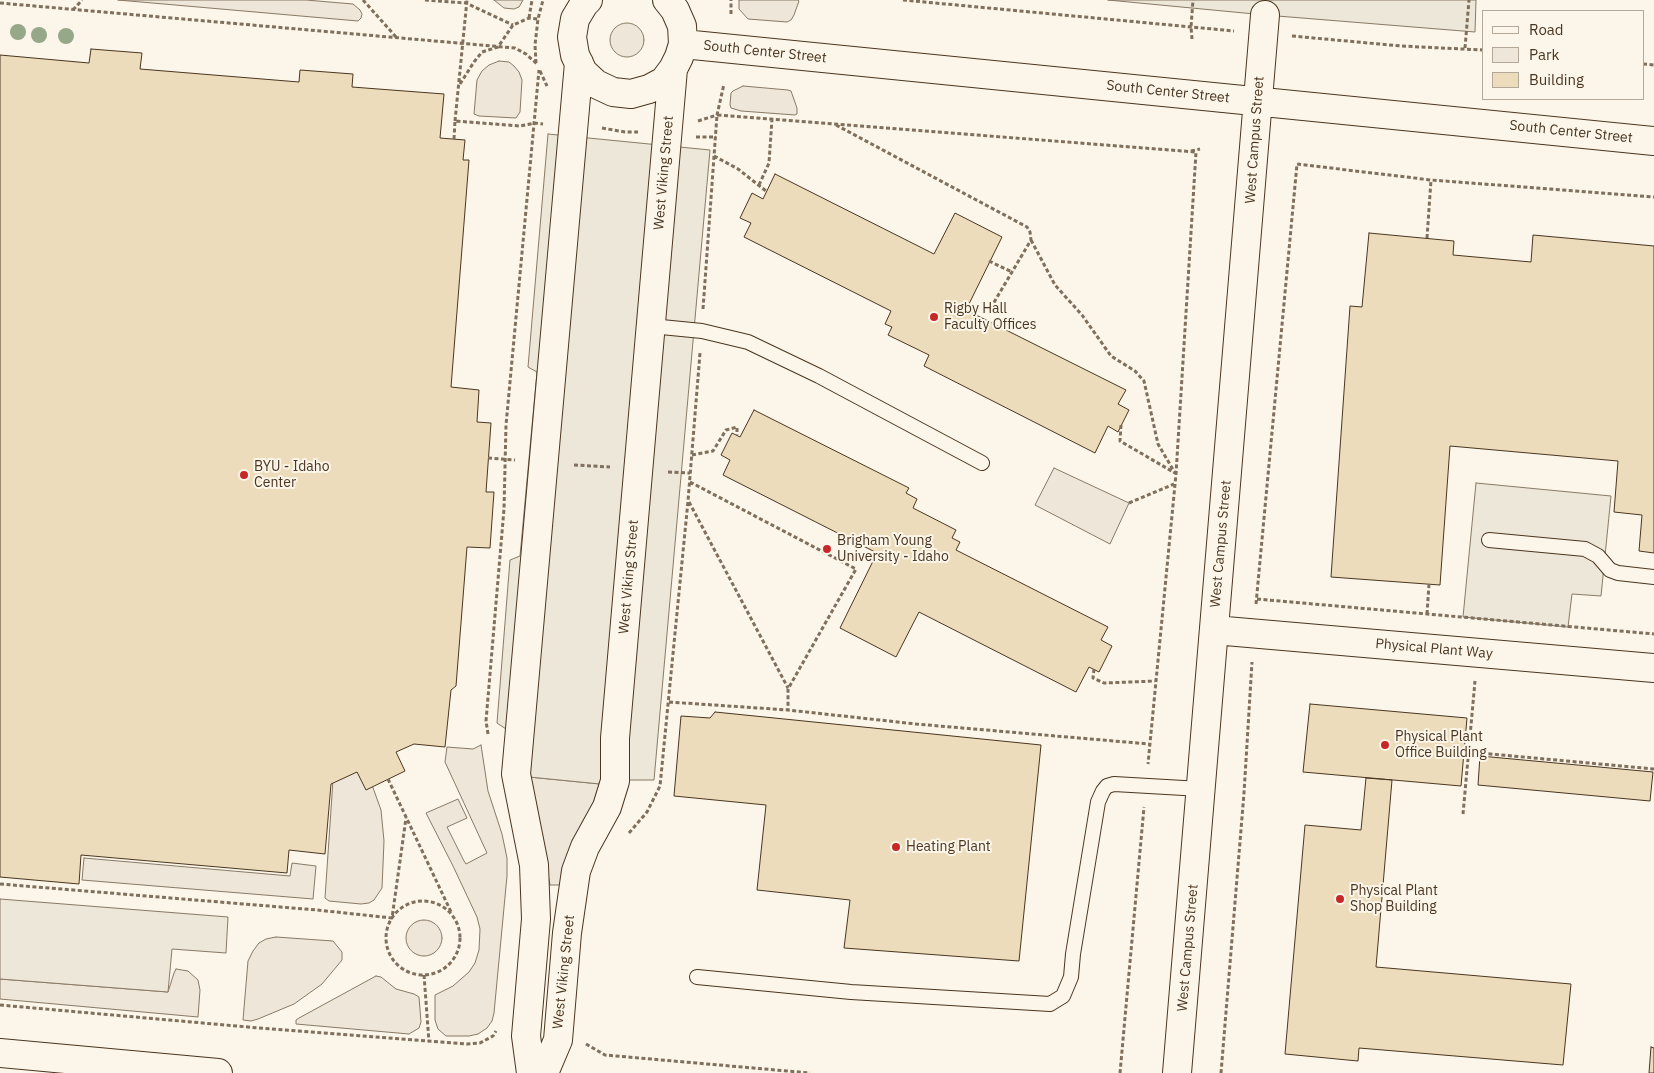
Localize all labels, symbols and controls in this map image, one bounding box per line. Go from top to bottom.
legend [1482,10,1644,100]
text: Road [1529,20,1564,39]
street label: South Center Street [703,37,827,67]
text: Park [1529,45,1559,64]
text: Building [1529,70,1584,89]
street label: West Campus Street [1242,76,1268,204]
street label: South Center Street [1106,77,1230,107]
street label: West Viking Street [651,115,677,231]
street label: South Center Street [1509,117,1633,147]
place label: Rigby Hall Faculty Offices [944,301,1037,334]
marker: Rigby Hall Faculty Offices [928,311,940,323]
place label: BYU - Idaho Center [254,459,330,492]
marker: BYU - Idaho Center [238,469,250,481]
street label: West Campus Street [1207,480,1235,608]
street label: West Viking Street [616,519,642,635]
place label: Brigham Young University - Idaho [837,533,949,566]
marker: Brigham Young University - Idaho [821,543,833,555]
street label: Physical Plant Way [1375,635,1493,663]
place label: Physical Plant Office Building [1395,729,1487,762]
marker: Physical Plant Office Building [1379,739,1391,751]
place label: Heating Plant [906,839,991,855]
marker: Heating Plant [890,841,902,853]
place label: Physical Plant Shop Building [1350,883,1438,916]
street label: West Campus Street [1174,884,1202,1012]
marker: Physical Plant Shop Building [1334,893,1346,905]
street label: West Viking Street [550,914,578,1030]

